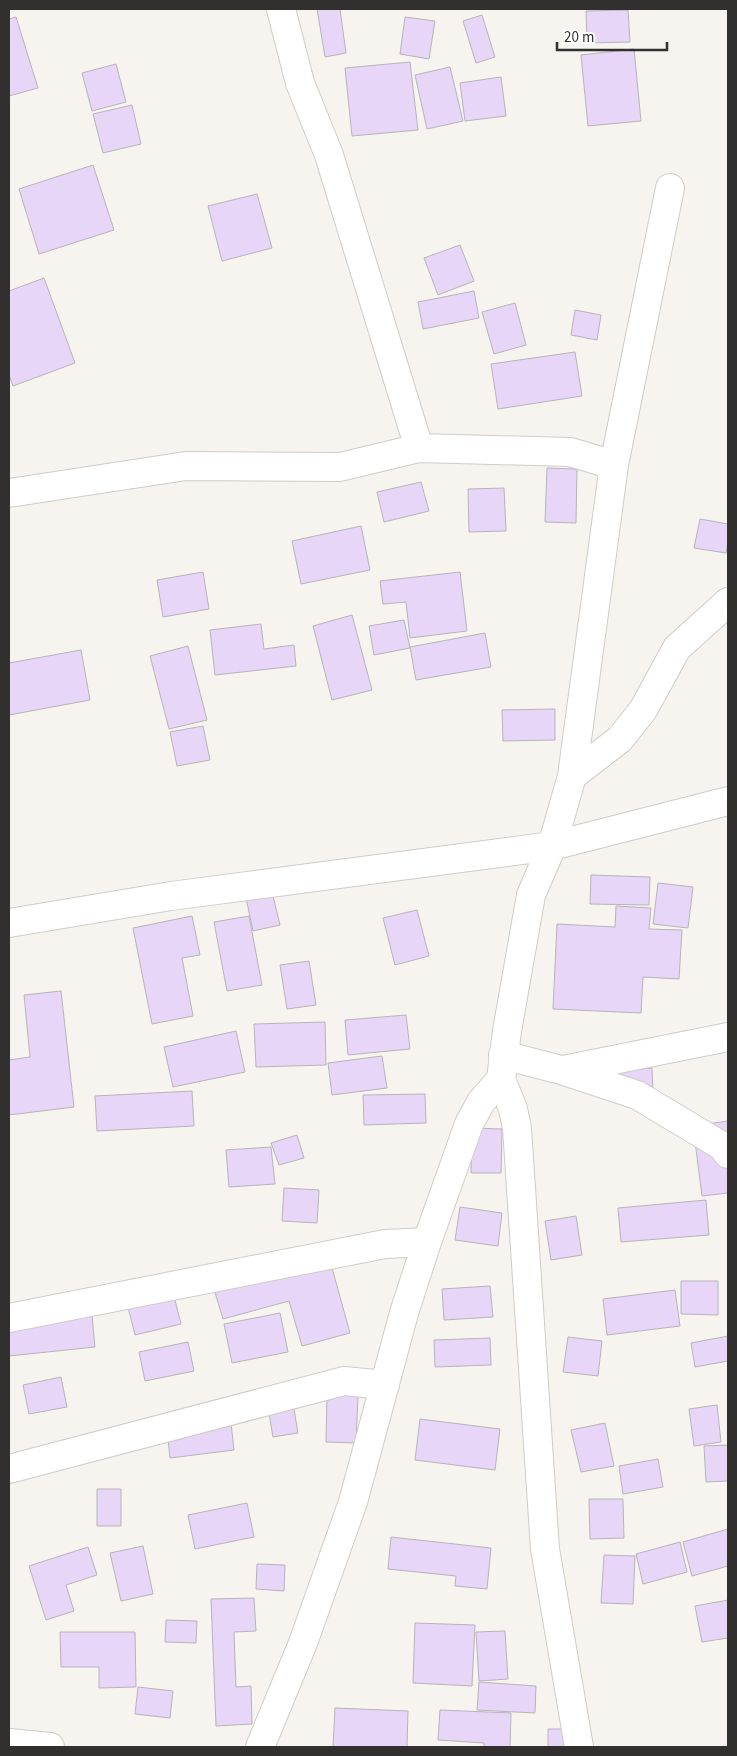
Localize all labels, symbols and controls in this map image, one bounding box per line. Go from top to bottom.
scale bar [557,20,667,52]
text: 20 m [564,27,594,48]

